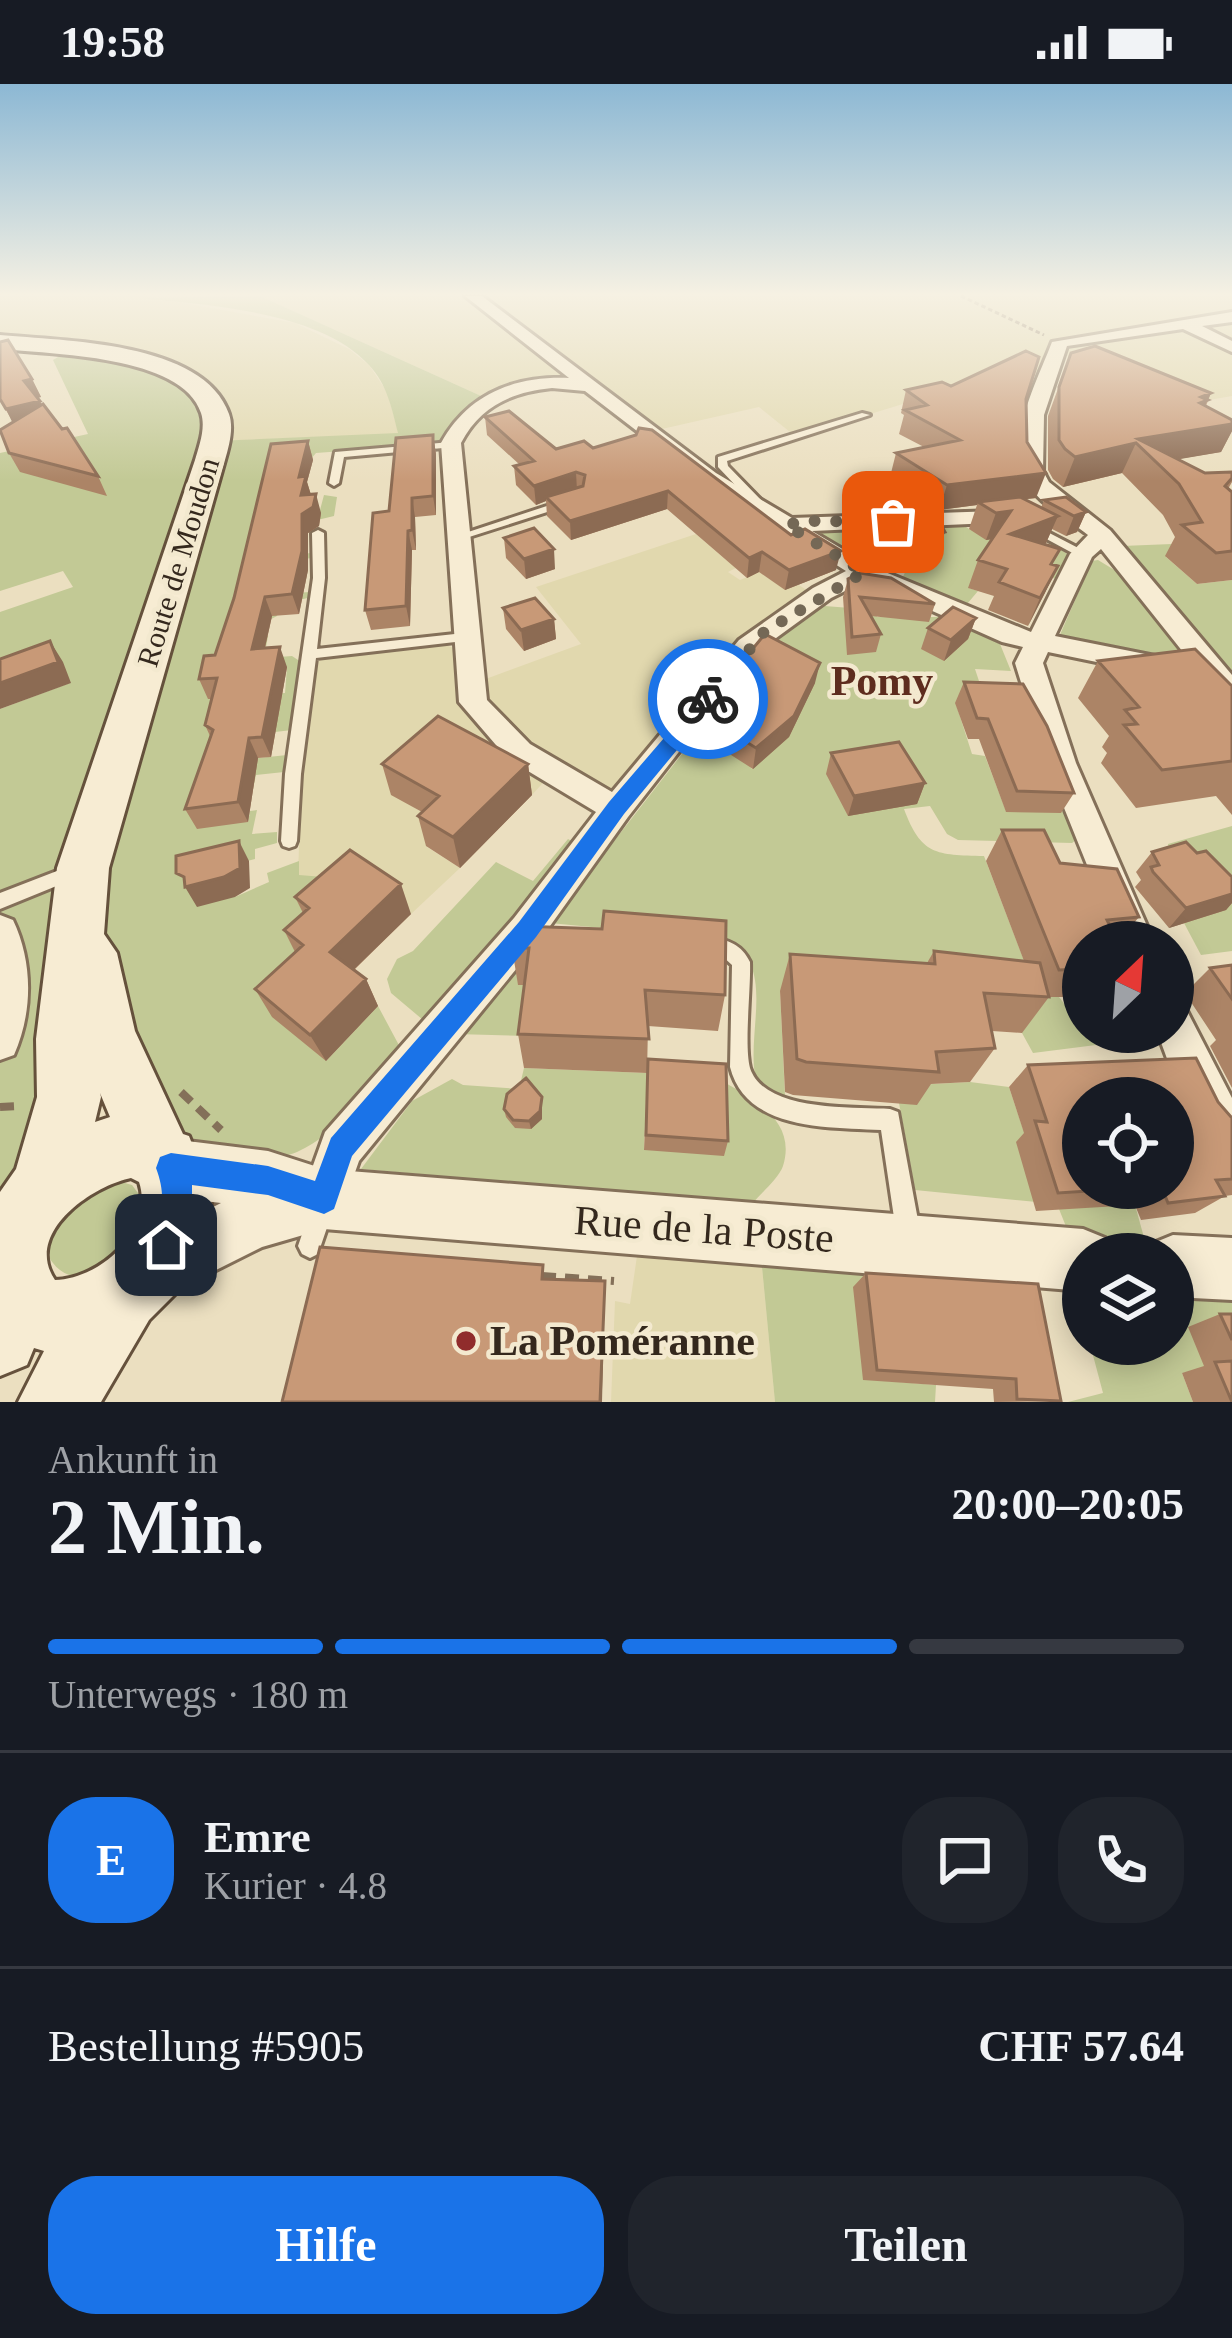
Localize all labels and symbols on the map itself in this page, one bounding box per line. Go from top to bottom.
street label: Route de Moudon [131,454,225,670]
pin [842,471,944,573]
courier [648,639,768,759]
district label: Pomy [831,658,933,704]
north arrow [1062,921,1194,1053]
pin [115,1194,217,1296]
street label: Rue de la Poste [573,1197,835,1261]
place label: La Poméranne [490,1318,755,1364]
marker: La Poméranne [453,1328,479,1354]

